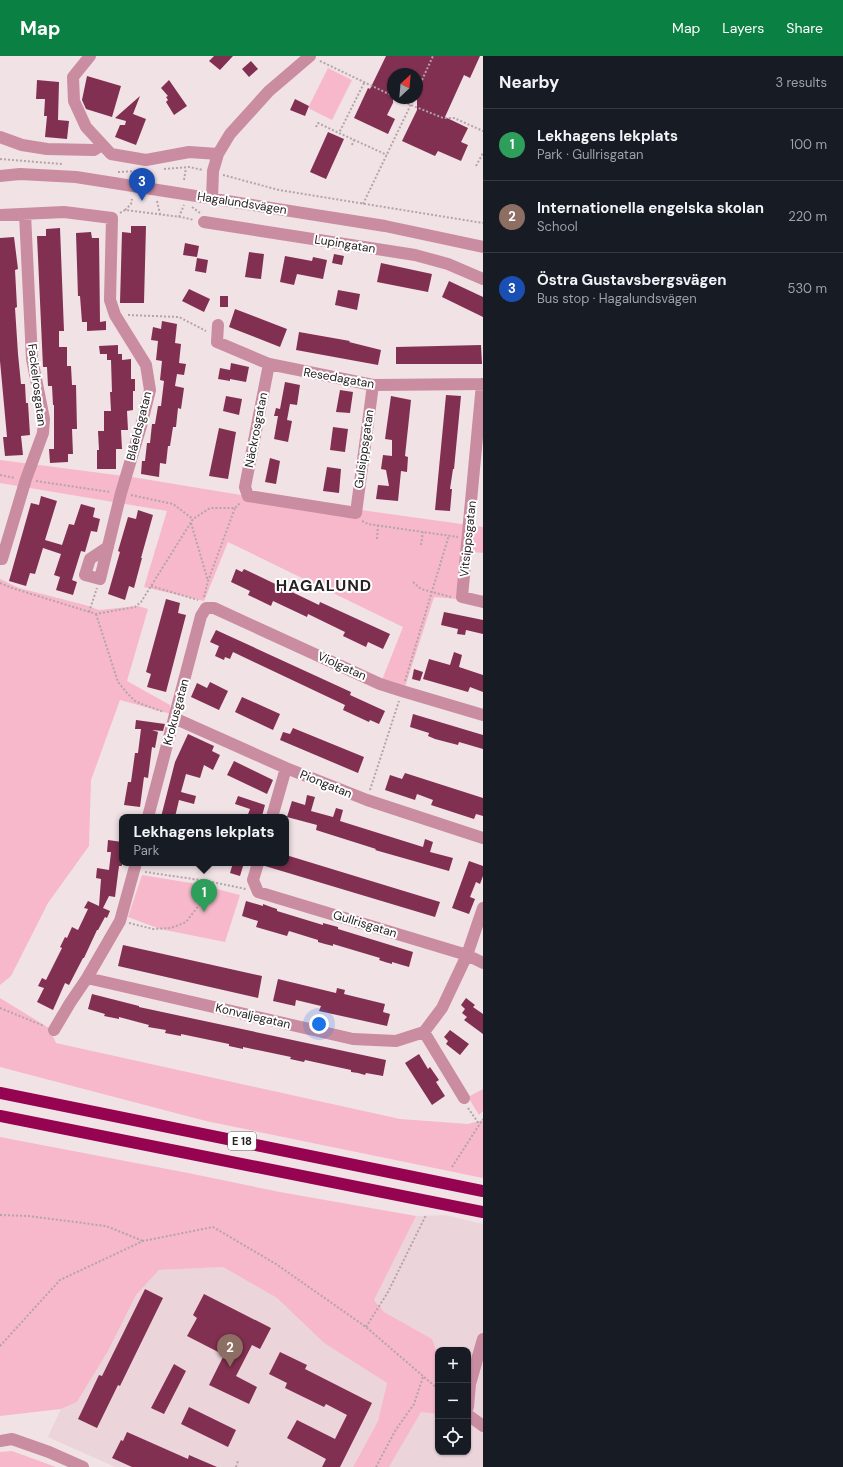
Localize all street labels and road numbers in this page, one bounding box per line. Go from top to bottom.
street label: Hagalundsvägen [196,188,288,218]
street label: Lupingatan [313,231,377,257]
street label: Fackelrosgatan [24,343,50,427]
street label: Resedagatan [302,364,376,392]
street label: Blåeldsgatan [123,390,155,462]
street label: Näckrosgatan [241,391,271,469]
street label: Gulsippsgatan [351,408,377,490]
street label: Vitsippsgatan [456,500,480,578]
street label: Violgatan [315,648,369,684]
street label: Krokusgatan [159,677,193,747]
street label: Piongatan [297,766,355,802]
street label: Gullrisgatan [331,907,399,941]
street label: Konvaljegatan [214,1000,292,1032]
road number: E 18 [228,1132,256,1150]

